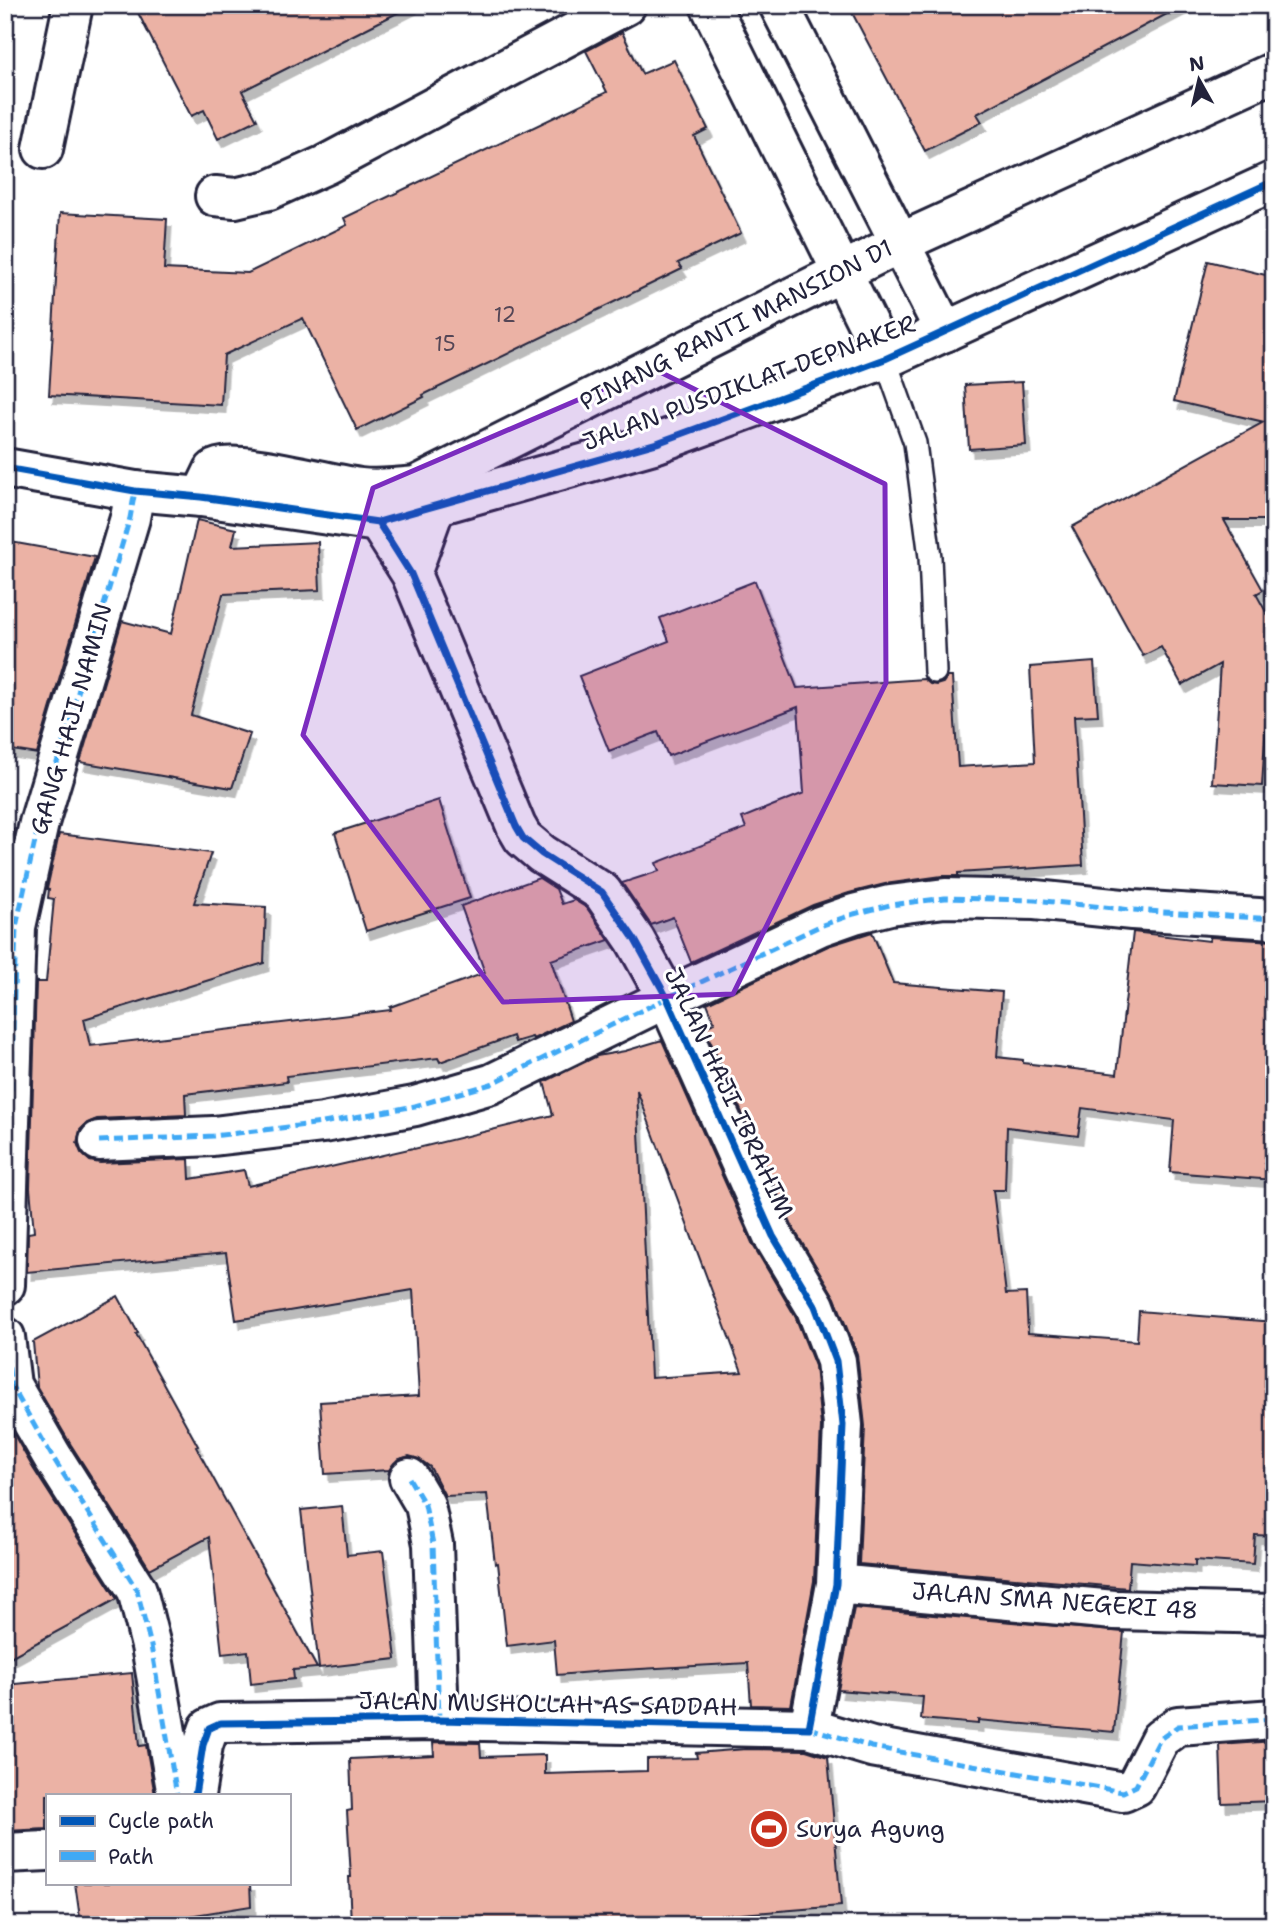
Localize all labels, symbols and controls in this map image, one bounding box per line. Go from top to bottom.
north arrow [1164,46,1234,116]
text: N [1188,50,1206,77]
street label: PINANG RANTI MANSION D1 [574,232,898,418]
house number: 12 [494,301,516,329]
street label: JALAN PUSDIKLAT DEPNAKER [578,308,920,458]
house number: 15 [434,330,456,358]
street label: GANG HAJI NAMIN [23,599,119,839]
street label: JALAN HAJI IBRAHIM [657,962,801,1224]
street label: JALAN SMA NEGERI 48 [911,1575,1199,1627]
street label: JALAN MUSHOLLAH AS SADDAH [358,1685,738,1723]
legend [46,1794,290,1884]
text: Cycle path [108,1807,214,1835]
sports icon: Surya Agung [748,1808,790,1850]
place label: Surya Agung [796,1813,945,1845]
text: Path [108,1843,154,1871]

